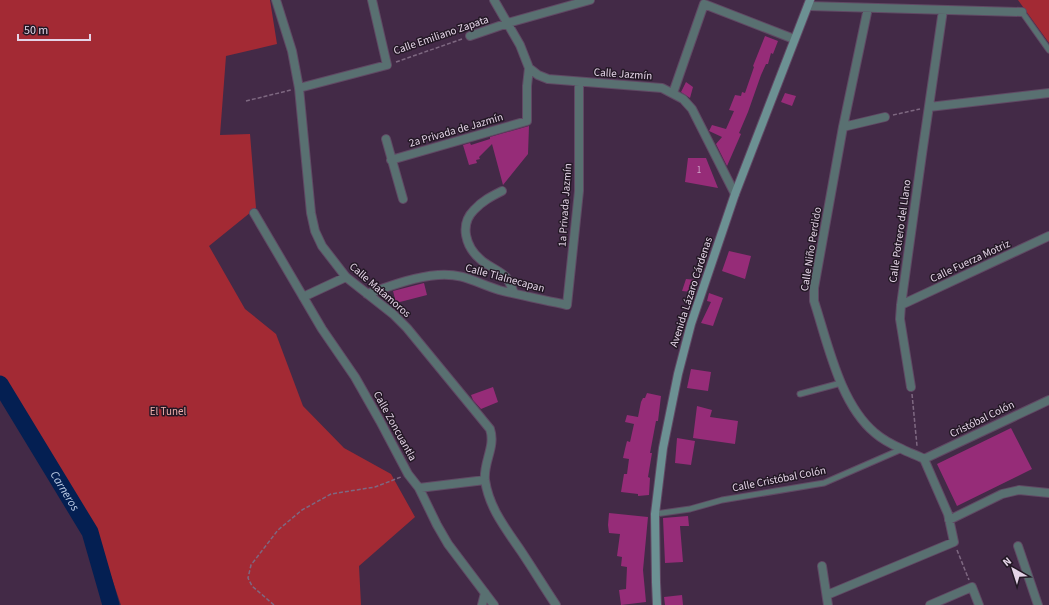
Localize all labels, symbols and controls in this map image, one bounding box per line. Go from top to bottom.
street label: Calle Emiliano Zapata [391,12,491,58]
scale bar [18,16,90,42]
text: 50 m [24,22,48,39]
street label: Calle Jazmín [593,64,653,84]
street label: 2a Privada de Jazmín [407,109,505,151]
street label: 1a Privada Jazmín [555,163,575,247]
house number: 1 [697,164,701,177]
street label: Calle Potrero del Llano [885,179,915,283]
street label: Calle Niño Perdido [797,206,825,292]
street label: Avenida Lázaro Cárdenas [666,235,716,349]
street label: Calle Fuerza Motriz [928,236,1013,286]
street label: Calle Matamoros [346,259,414,321]
street label: Calle Tlalnecapan [464,260,546,296]
street label: Calle Zoncuantla [370,389,420,463]
street label: Cristóbal Colón [947,397,1017,441]
park label: El Tunel [150,404,186,419]
street label: Calle Cristóbal Colón [731,463,827,495]
water label: Carneros [46,467,84,514]
north arrow [993,549,1033,589]
text: N [999,553,1015,570]

